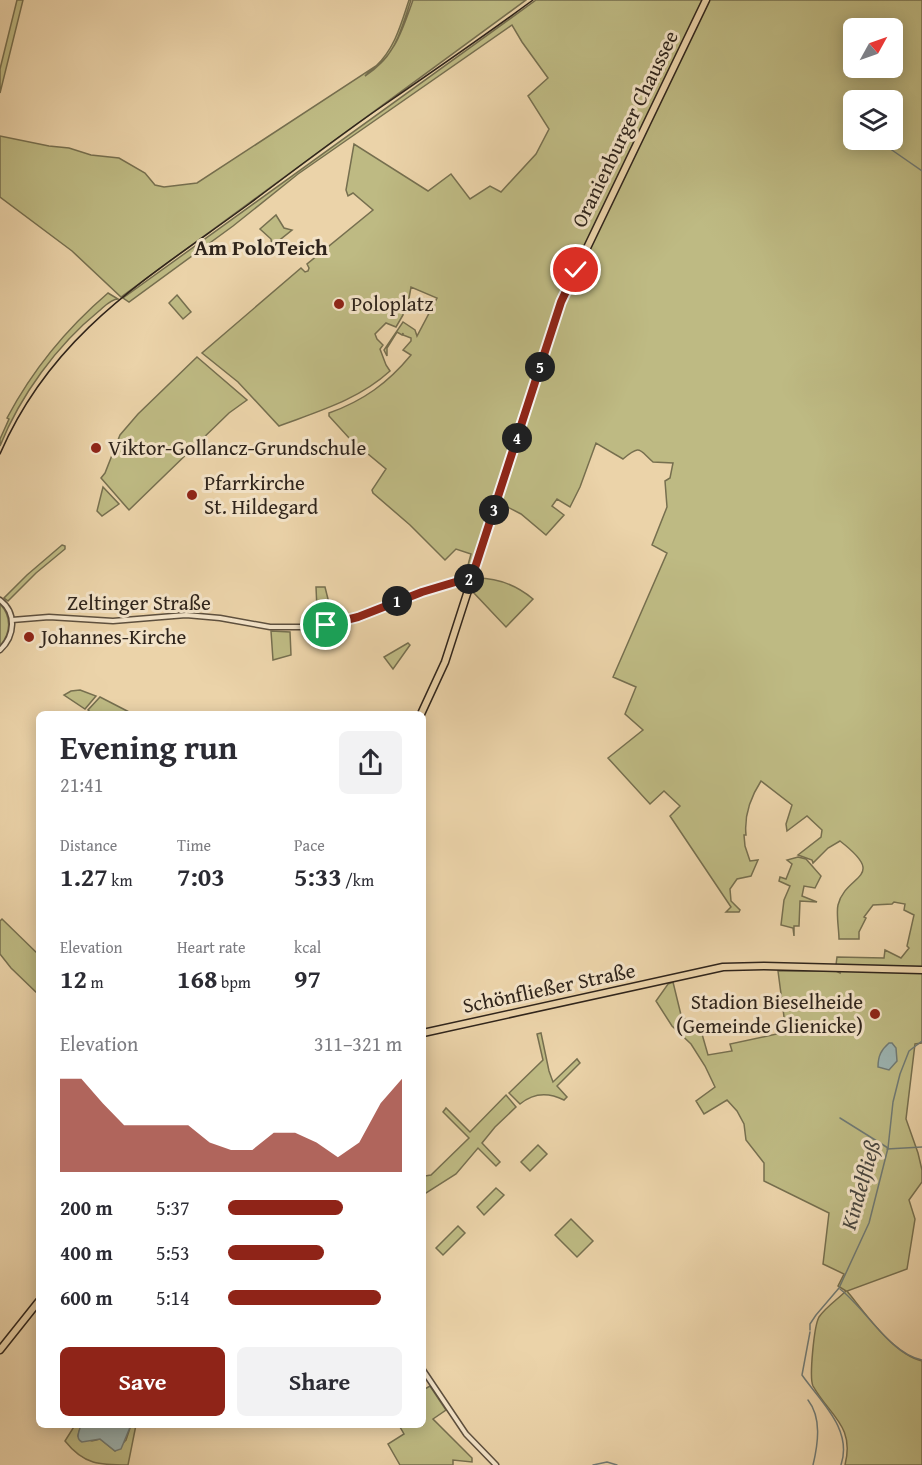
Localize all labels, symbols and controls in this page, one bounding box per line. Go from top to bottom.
north arrow [843,18,903,78]
map controls [843,18,903,150]
street label: Oranienburger Chaussee [563,25,686,233]
button: layers [843,90,903,150]
district label: Am PoloTeich [194,231,328,263]
pin [550,244,601,295]
icon: check [559,253,592,286]
place label: Poloplatz [351,288,433,319]
marker: Poloplatz [332,297,346,311]
pin: 5 [525,352,555,382]
text: 5 [536,355,544,379]
pin: 4 [502,423,532,453]
text: 4 [513,426,521,450]
place label: Viktor-Gollancz-Grundschule [108,432,366,463]
marker: Viktor-Gollancz-Grundschule [89,441,103,455]
place label: Pfarrkirche St. Hildegard [204,467,319,522]
marker: Pfarrkirche St. Hildegard [185,488,199,502]
pin: 3 [479,495,509,525]
text: 3 [490,498,498,522]
pin: 2 [454,564,484,594]
text: 2 [465,567,473,591]
pin: 1 [382,586,412,616]
street label: Zeltinger Straße [67,587,211,618]
text: 1 [393,589,401,613]
pin [300,599,351,650]
icon: arrive [309,608,342,641]
place label: Johannes-Kirche [38,621,186,652]
marker: Johannes-Kirche [22,630,36,644]
text: Evening run [60,723,237,771]
button: share [339,731,402,794]
text: 21:41 [60,770,103,799]
text: Distance [60,833,117,857]
text: Time [177,833,211,857]
text: Pace [294,833,325,857]
text: 1.27 [60,857,108,896]
text: 7:03 [177,857,225,896]
text: 5:33 [294,857,342,896]
text: km [108,868,132,892]
text: /km [342,868,374,892]
text: Elevation [60,935,123,959]
text: Heart rate [177,935,246,959]
text: kcal [294,935,321,959]
street label: Schönfließer Straße [460,954,638,1021]
text: 12 [60,959,87,998]
text: 168 [177,959,217,998]
text: 97 [294,959,321,998]
text: m [87,970,104,994]
text: bpm [217,970,251,994]
place label: Stadion Bieselheide (Gemeinde Glienicke) [676,986,863,1041]
marker: Stadion Bieselheide (Gemeinde Glienicke) [868,1007,882,1021]
text: Elevation [60,1029,138,1058]
text: 311–321 m [314,1029,402,1058]
water label: Kindelfließ [832,1137,888,1234]
text: 200 m [60,1193,113,1222]
text: 5:37 [156,1193,190,1222]
text: 400 m [60,1238,113,1267]
text: 5:53 [156,1238,190,1267]
text: 600 m [60,1283,113,1312]
text: 5:14 [156,1283,190,1312]
button: Save [60,1347,225,1416]
button: Share [237,1347,402,1416]

